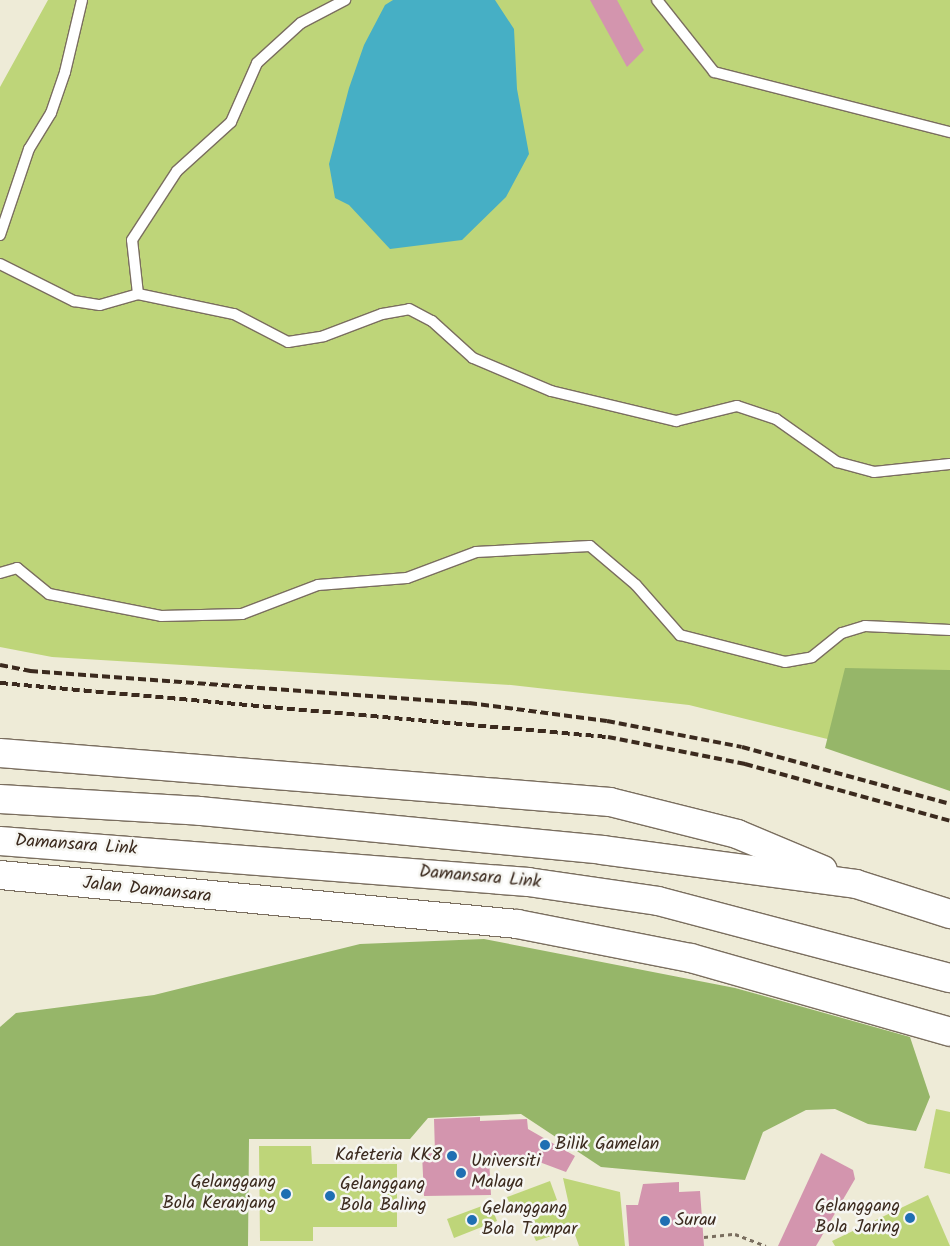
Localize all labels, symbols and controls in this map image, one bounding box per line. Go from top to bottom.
street label: Damansara Link [14,831,138,861]
street label: Damansara Link [418,862,542,894]
street label: Jalan Damansara [81,873,213,909]
place label: Bilik Gamelan [555,1134,659,1156]
marker: Bilik Gamelan [539,1139,551,1151]
place label: Kafeteria KK8 [335,1145,442,1167]
marker: Kafeteria KK8 [446,1150,458,1162]
place label: Universiti Malaya [471,1152,540,1194]
marker: Universiti Malaya [455,1167,467,1179]
place label: Gelanggang Bola Keranjang [162,1173,276,1216]
place label: Gelanggang Bola Baling [340,1175,426,1218]
marker: Gelanggang Bola Keranjang [280,1188,292,1200]
marker: Gelanggang Bola Baling [324,1190,336,1202]
place label: Gelanggang Bola Jaring [815,1197,900,1240]
place label: Gelanggang Bola Tampar [482,1199,577,1242]
place label: Surau [675,1210,716,1232]
marker: Gelanggang Bola Jaring [904,1212,916,1224]
marker: Gelanggang Bola Tampar [466,1214,478,1226]
marker: Surau [659,1215,671,1227]

